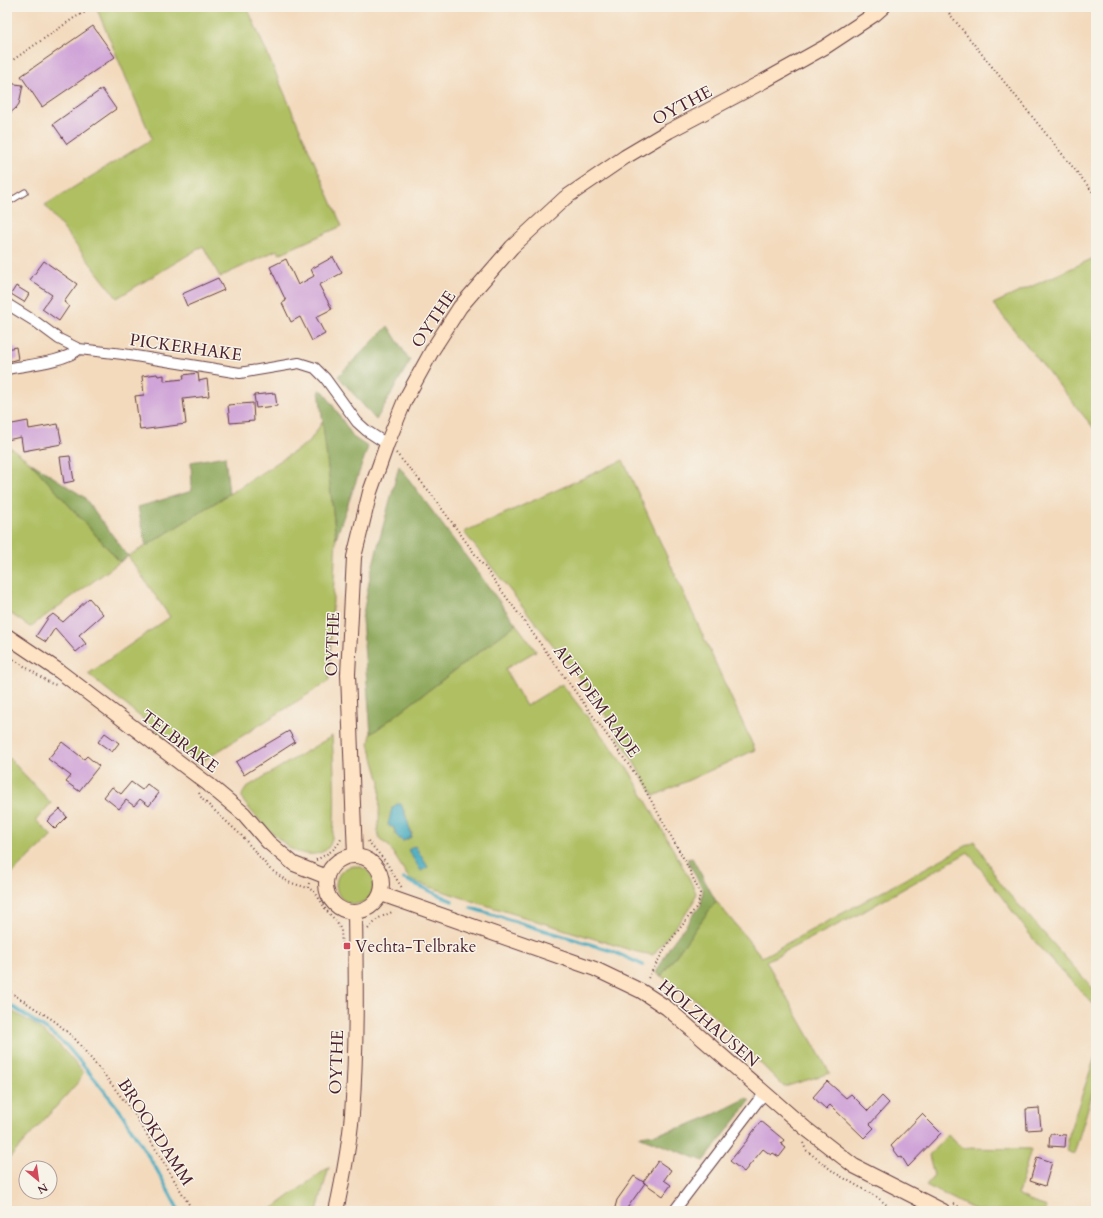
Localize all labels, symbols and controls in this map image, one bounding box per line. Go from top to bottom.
street label: OYTHE [648,80,716,131]
street label: OYTHE [406,286,461,352]
street label: PICKERHAKE [128,328,244,367]
street label: OYTHE [320,611,345,677]
street label: AUF DEM RADE [548,641,645,762]
street label: TELBRAKE [136,705,223,778]
place label: Vechta-Telbrake [355,935,477,958]
marker: Vechta-Telbrake [342,941,352,951]
street label: HOLZHAUSEN [653,974,764,1073]
street label: OYTHE [324,1029,349,1095]
street label: BROOKDAMM [112,1074,199,1190]
north arrow [18,1160,58,1200]
text: N [34,1179,50,1197]

